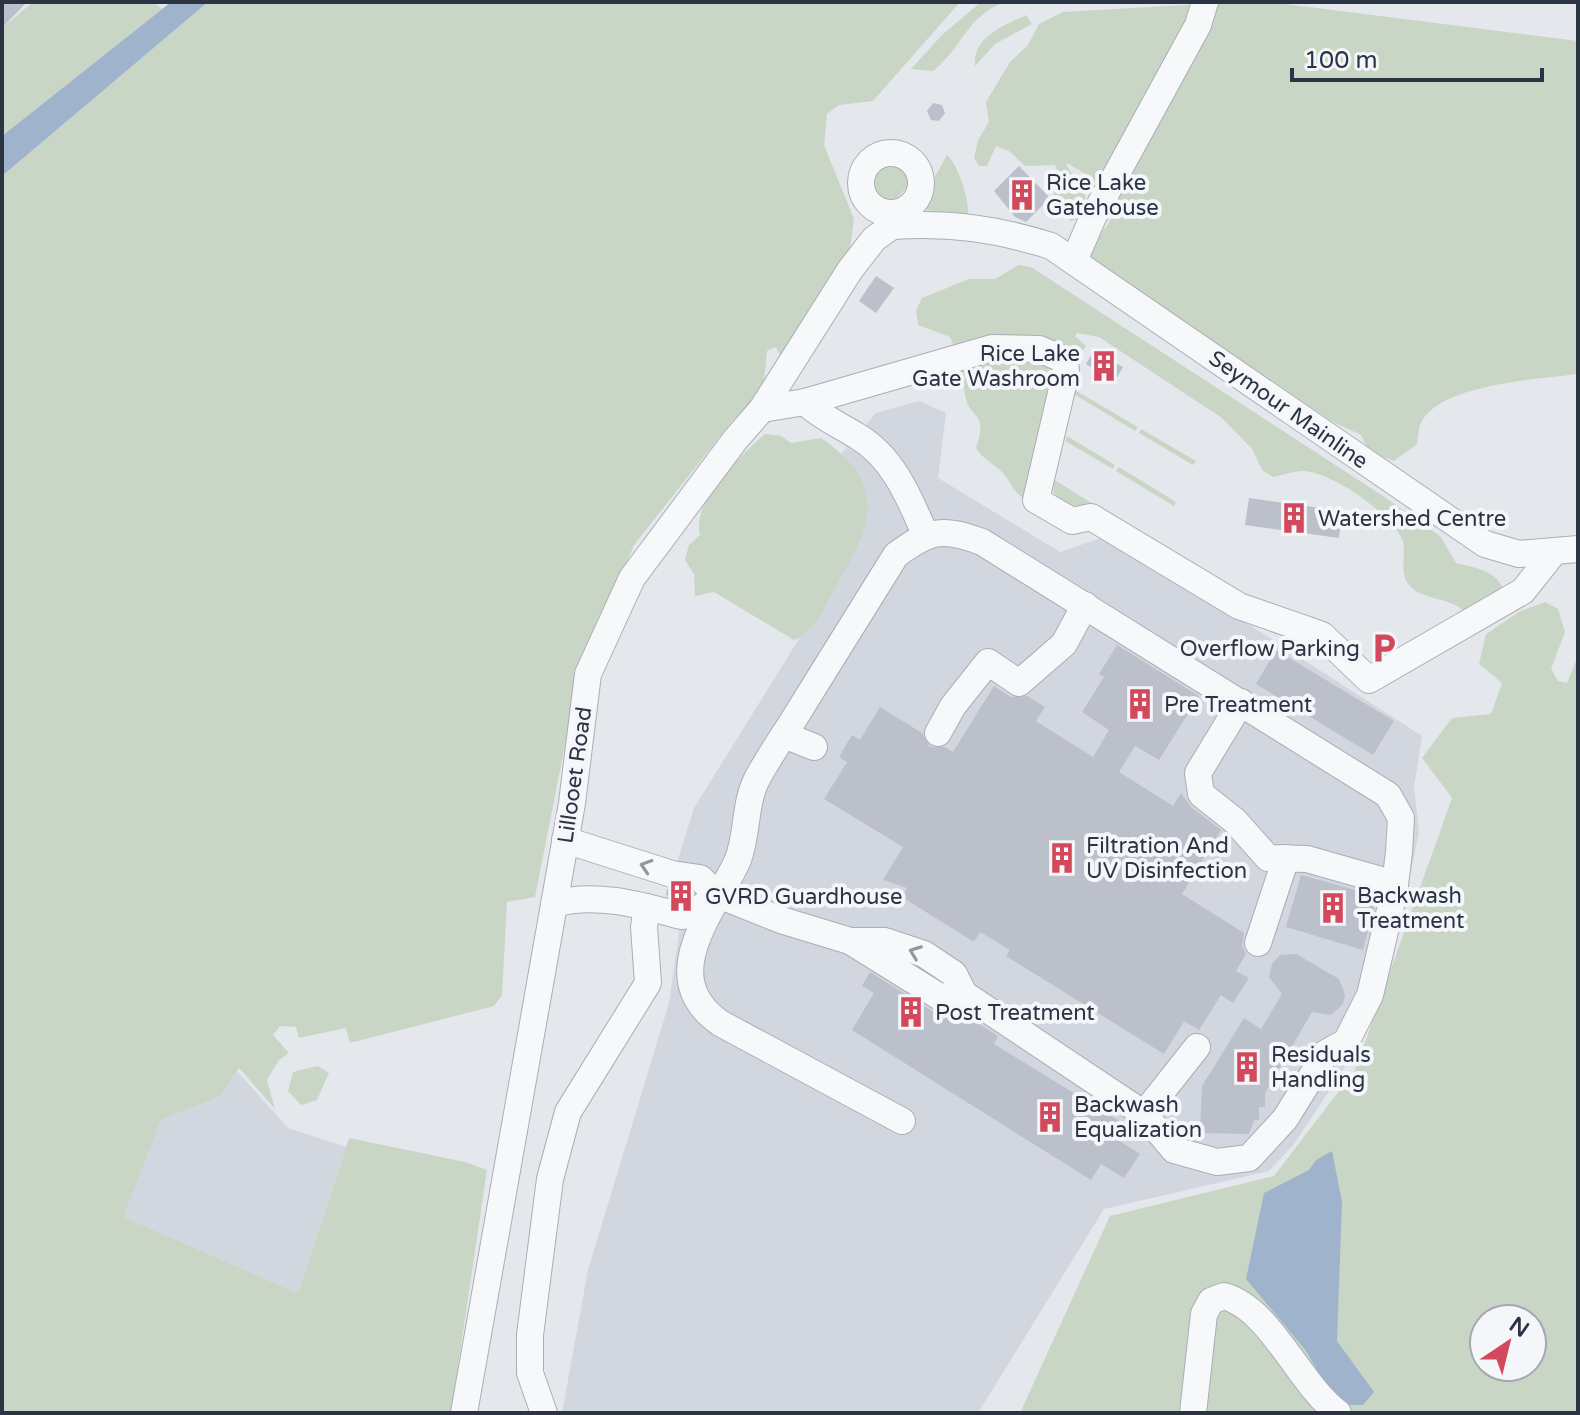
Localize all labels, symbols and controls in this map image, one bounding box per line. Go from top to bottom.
scale bar [1292,32,1542,82]
text: 100 m [1304,46,1378,75]
place label: Rice Lake Gatehouse [1046,170,1159,221]
building icon: Rice Lake Gatehouse [1005,178,1039,212]
place label: Rice Lake Gate Washroom [912,341,1080,392]
street label: Seymour Mainline [1204,345,1373,474]
building icon: Rice Lake Gate Washroom [1087,349,1121,383]
building icon: Watershed Centre [1277,501,1311,535]
place label: Watershed Centre [1318,506,1506,532]
parking icon: Overflow Parking [1367,631,1401,665]
place label: Overflow Parking [1180,636,1360,662]
building icon: Pre Treatment [1123,687,1157,721]
place label: Pre Treatment [1164,692,1312,718]
street label: Lillooet Road [553,705,597,845]
place label: Filtration And UV Disinfection [1086,833,1247,884]
building icon: Filtration And UV Disinfection [1045,841,1079,875]
one-way arrow [640,859,654,875]
building icon: GVRD Guardhouse [664,879,698,913]
place label: Backwash Treatment [1357,883,1464,934]
place label: GVRD Guardhouse [705,884,902,910]
building icon: Backwash Treatment [1316,891,1350,925]
one-way arrow [909,945,923,962]
building icon: Post Treatment [894,995,928,1029]
place label: Post Treatment [935,1000,1095,1026]
place label: Residuals Handling [1271,1042,1371,1093]
building icon: Residuals Handling [1230,1050,1264,1084]
place label: Backwash Equalization [1074,1092,1202,1143]
building icon: Backwash Equalization [1033,1100,1067,1134]
north arrow [1468,1303,1548,1383]
text: N [1504,1312,1534,1343]

